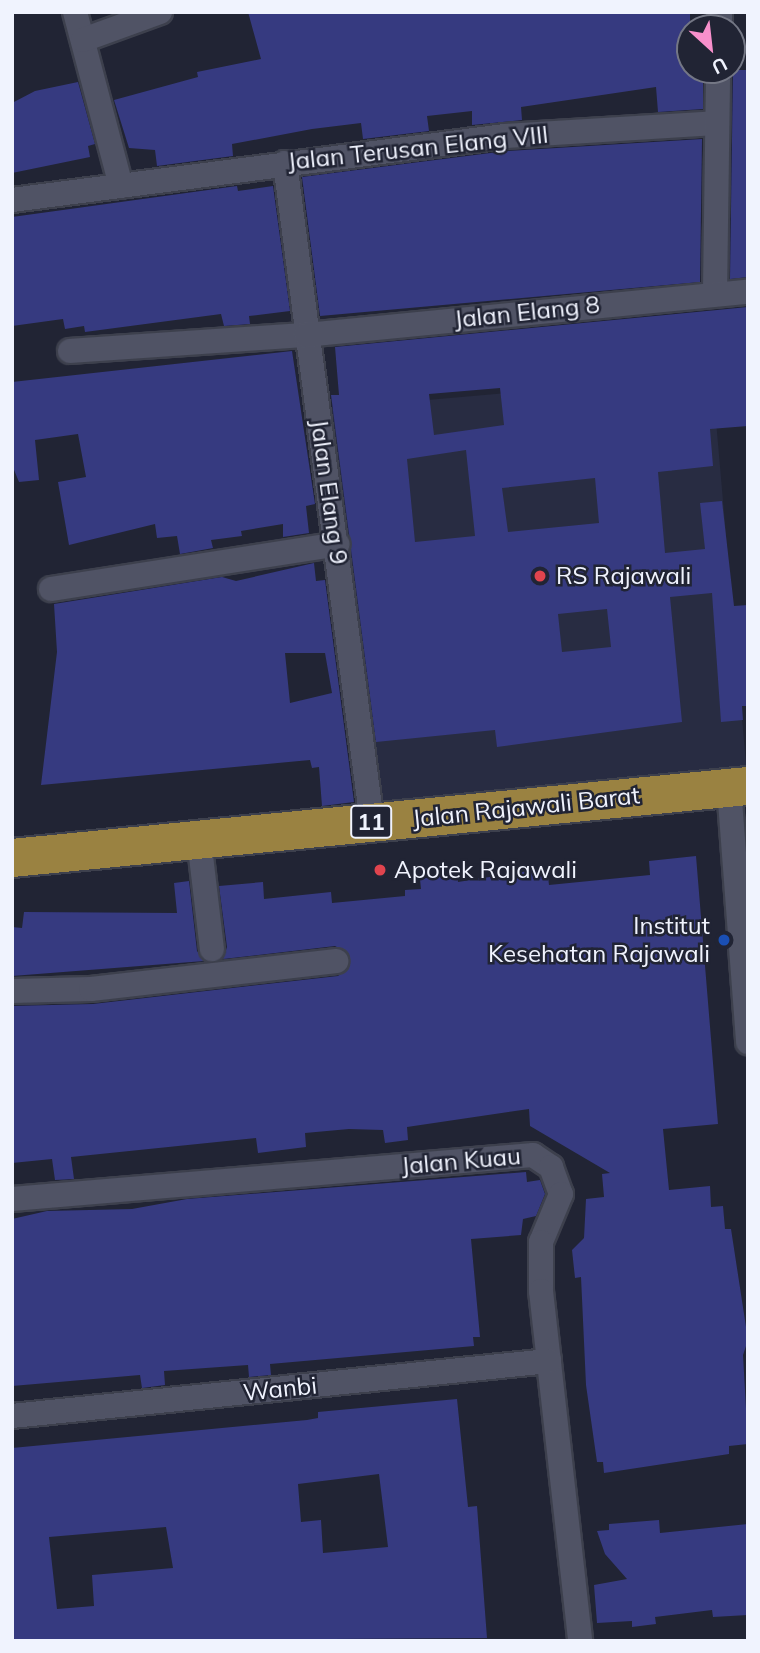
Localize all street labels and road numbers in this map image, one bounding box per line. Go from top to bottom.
street label: Jalan Terusan Elang VIII [286,120,550,176]
street label: Jalan Elang 8 [453,290,601,334]
street label: Jalan Elang 9 [305,418,353,566]
street label: Jalan Rajawali Barat [411,781,641,833]
road number: 11 [350,802,392,842]
street label: Jalan Kuau [400,1141,522,1181]
street label: Wanbi [242,1371,318,1407]

